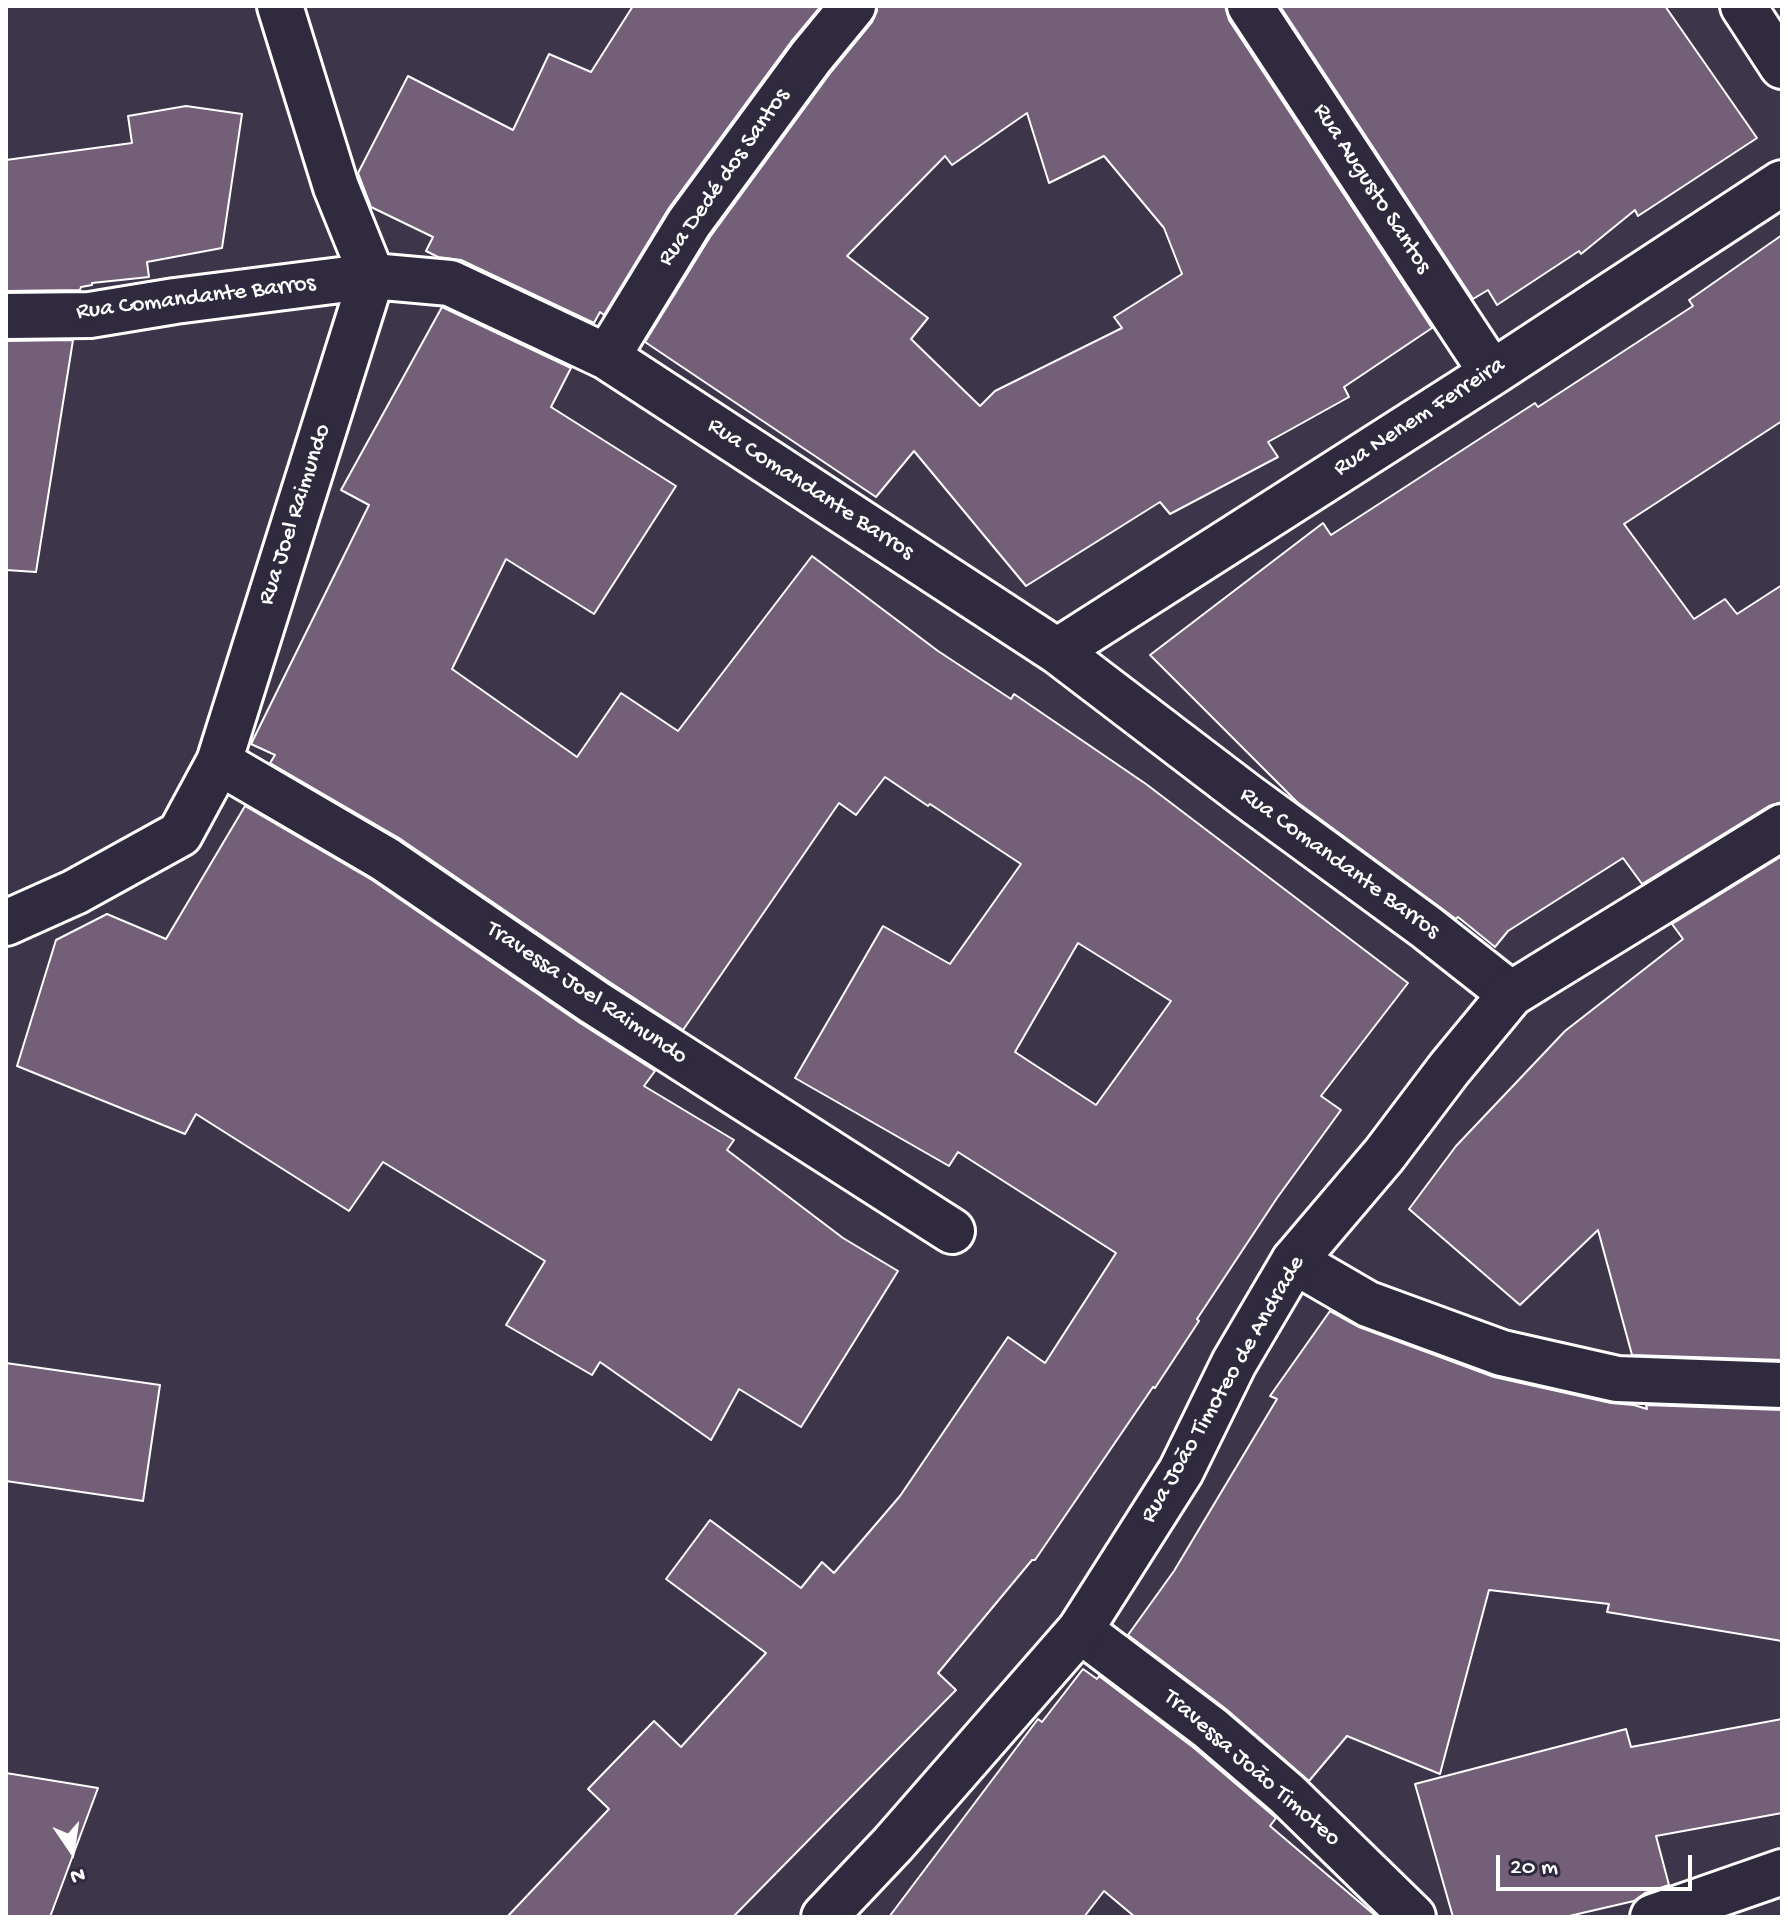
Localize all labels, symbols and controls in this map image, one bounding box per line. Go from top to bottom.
street label: Rua Dedé dos Santos [653,83,797,273]
street label: Rua Augusto Santos [1305,99,1437,279]
street label: Rua Comandante Barros [75,270,317,328]
street label: Rua Nenem Ferreira [1329,352,1511,484]
street label: Rua Comandante Barros [701,412,919,568]
street label: Rua Joel Raimundo [253,421,339,609]
street label: Rua Comandante Barros [1233,782,1445,946]
street label: Travessa Joel Raimundo [480,916,692,1072]
street label: Rua João Timoteo de Andrade [1136,1251,1312,1529]
street label: Travessa João Timoteo [1156,1684,1346,1854]
north arrow [32,1811,112,1891]
scale bar [1500,1839,1696,1889]
text: 20 m [1510,1854,1558,1883]
text: N [67,1860,87,1889]

